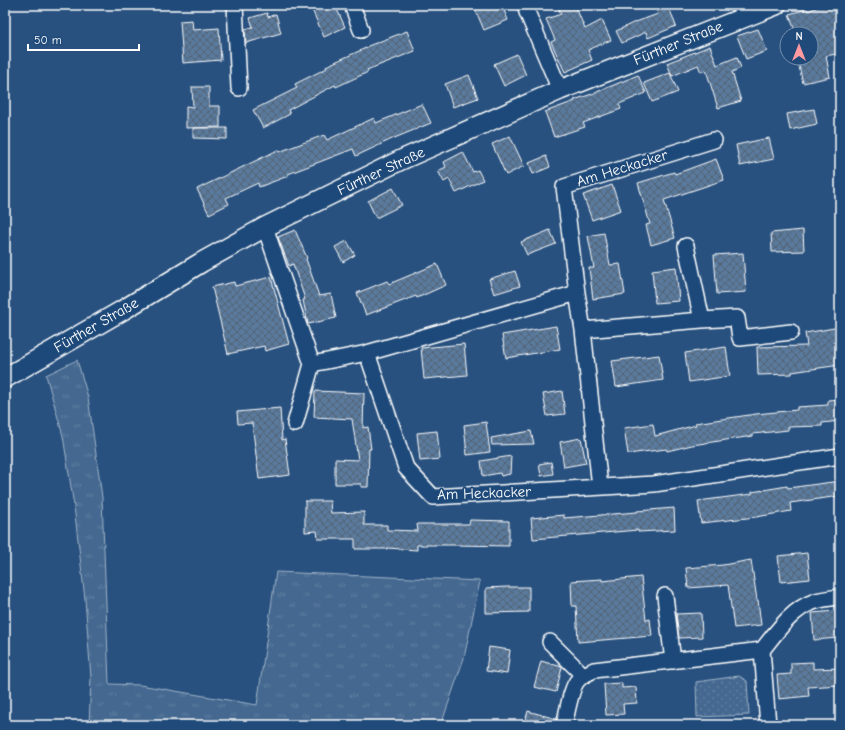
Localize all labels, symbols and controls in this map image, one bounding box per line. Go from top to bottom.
street label: Fürther Straße [631,17,726,69]
scale bar [28,26,139,52]
north arrow [779,26,819,66]
text: N [795,30,803,43]
text: 50 m [34,33,62,47]
street label: Fürther Straße [334,143,428,199]
street label: Am Heckacker [574,146,670,190]
street label: Fürther Straße [51,293,142,356]
street label: Am Heckacker [437,482,531,504]

